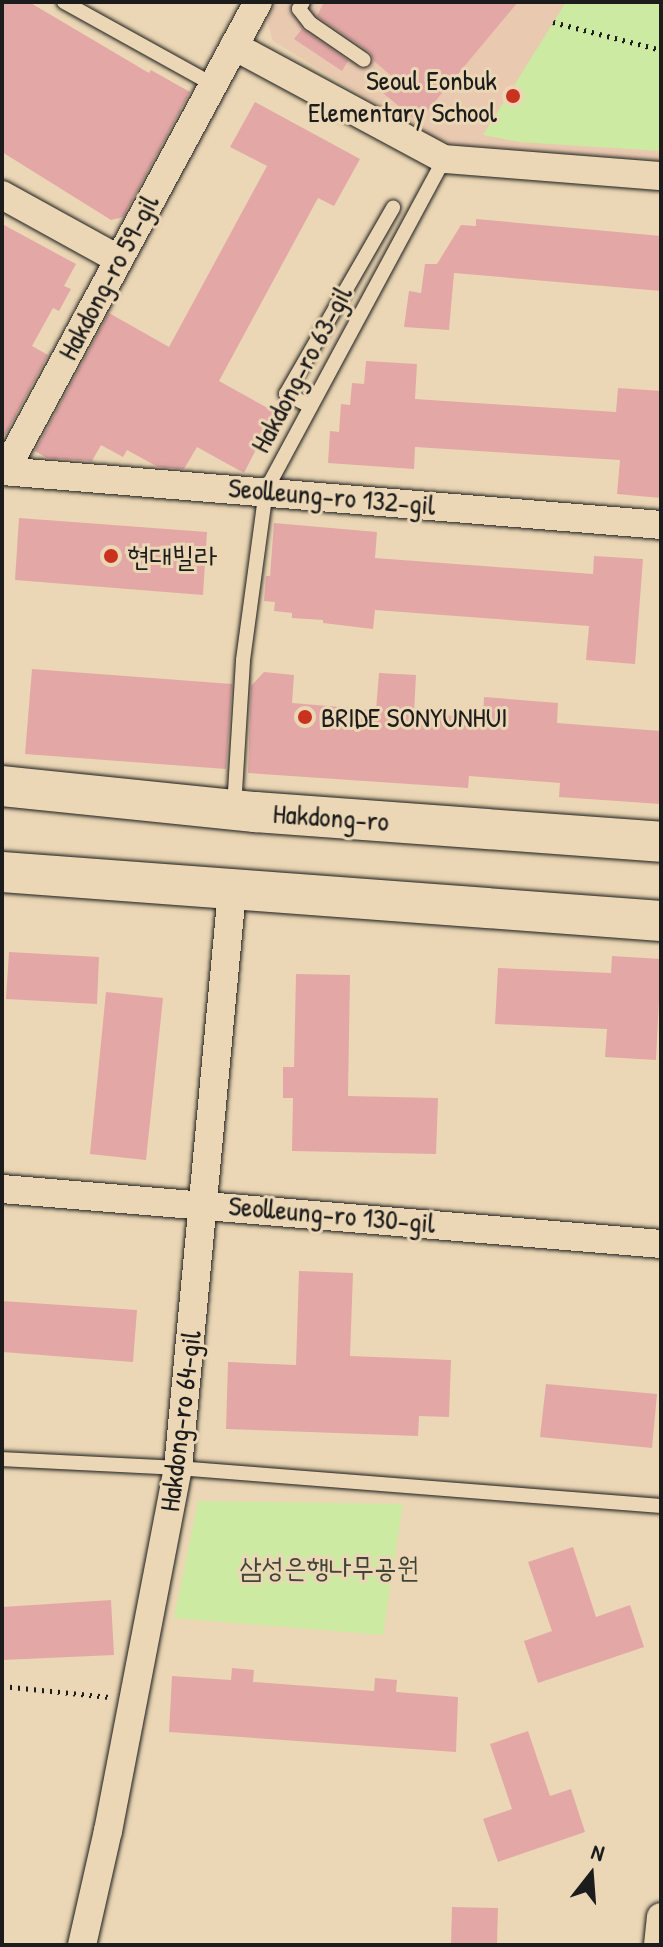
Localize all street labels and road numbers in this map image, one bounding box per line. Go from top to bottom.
street label: Hakdong-ro 59-gil [50,189,166,365]
street label: Hakdong-ro 63-gil [243,280,359,458]
street label: Seolleung-ro 132-gil [227,470,437,522]
street label: Hakdong-ro [272,796,390,838]
street label: Seolleung-ro 130-gil [227,1188,437,1240]
street label: Hakdong-ro 64-gil [152,1329,208,1513]

